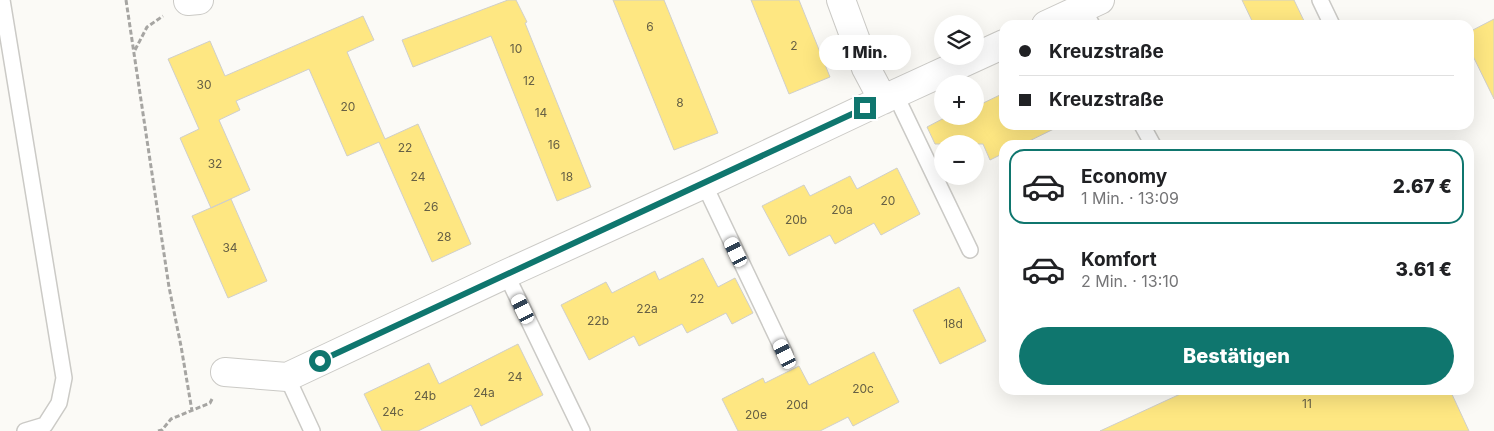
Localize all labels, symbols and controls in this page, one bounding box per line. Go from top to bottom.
map controls [934,15,984,185]
button: layers [934,15,984,65]
house number: 6 [646,19,654,34]
callout: 1 Min. [819,36,911,70]
house number: 2 [790,38,798,53]
text: Kreuzstraße [1049,40,1164,63]
house number: 10 [510,41,522,56]
text: 1 Min. [842,42,888,62]
house number: 12 [523,73,535,88]
button: + [934,75,984,125]
house number: 30 [197,77,211,92]
text: Kreuzstraße [1049,88,1164,111]
house number: 8 [676,95,684,110]
route end [854,97,876,119]
house number: 20 [341,99,355,114]
house number: 14 [535,105,548,120]
button: − [934,135,984,185]
house number: 16 [548,137,560,152]
house number: 22 [398,140,412,155]
house number: 32 [208,156,222,171]
icon: car [1021,164,1066,209]
text: Economy [1081,165,1167,188]
house number: 24 [411,169,426,184]
house number: 18 [561,169,573,184]
text: 2.67 € [1393,175,1452,198]
text: 1 Min. · 13:09 [1081,188,1179,208]
house number: 20 [881,193,895,208]
house number: 26 [424,199,438,214]
house number: 20a [831,202,853,217]
house number: 20b [785,212,807,227]
house number: 28 [437,229,451,244]
car [722,235,749,269]
house number: 34 [222,240,238,255]
icon: car [1021,247,1066,292]
text: Komfort [1081,248,1157,271]
text: 3.61 € [1396,258,1452,281]
text: 2 Min. · 13:10 [1081,271,1179,291]
house number: 22 [690,291,704,306]
car [509,292,536,326]
house number: 22a [636,301,658,316]
house number: 22b [587,313,609,328]
house number: 18d [943,316,963,331]
button: Bestätigen [1019,327,1454,385]
car [771,337,798,371]
route start [309,350,331,372]
house number: 24 [508,369,523,384]
house number: 20c [852,381,874,396]
house number: 24a [473,385,495,400]
house number: 24b [414,388,436,403]
house number: 11 [1302,396,1312,411]
house number: 20d [786,397,808,412]
house number: 24c [382,404,404,419]
house number: 20e [745,407,767,422]

